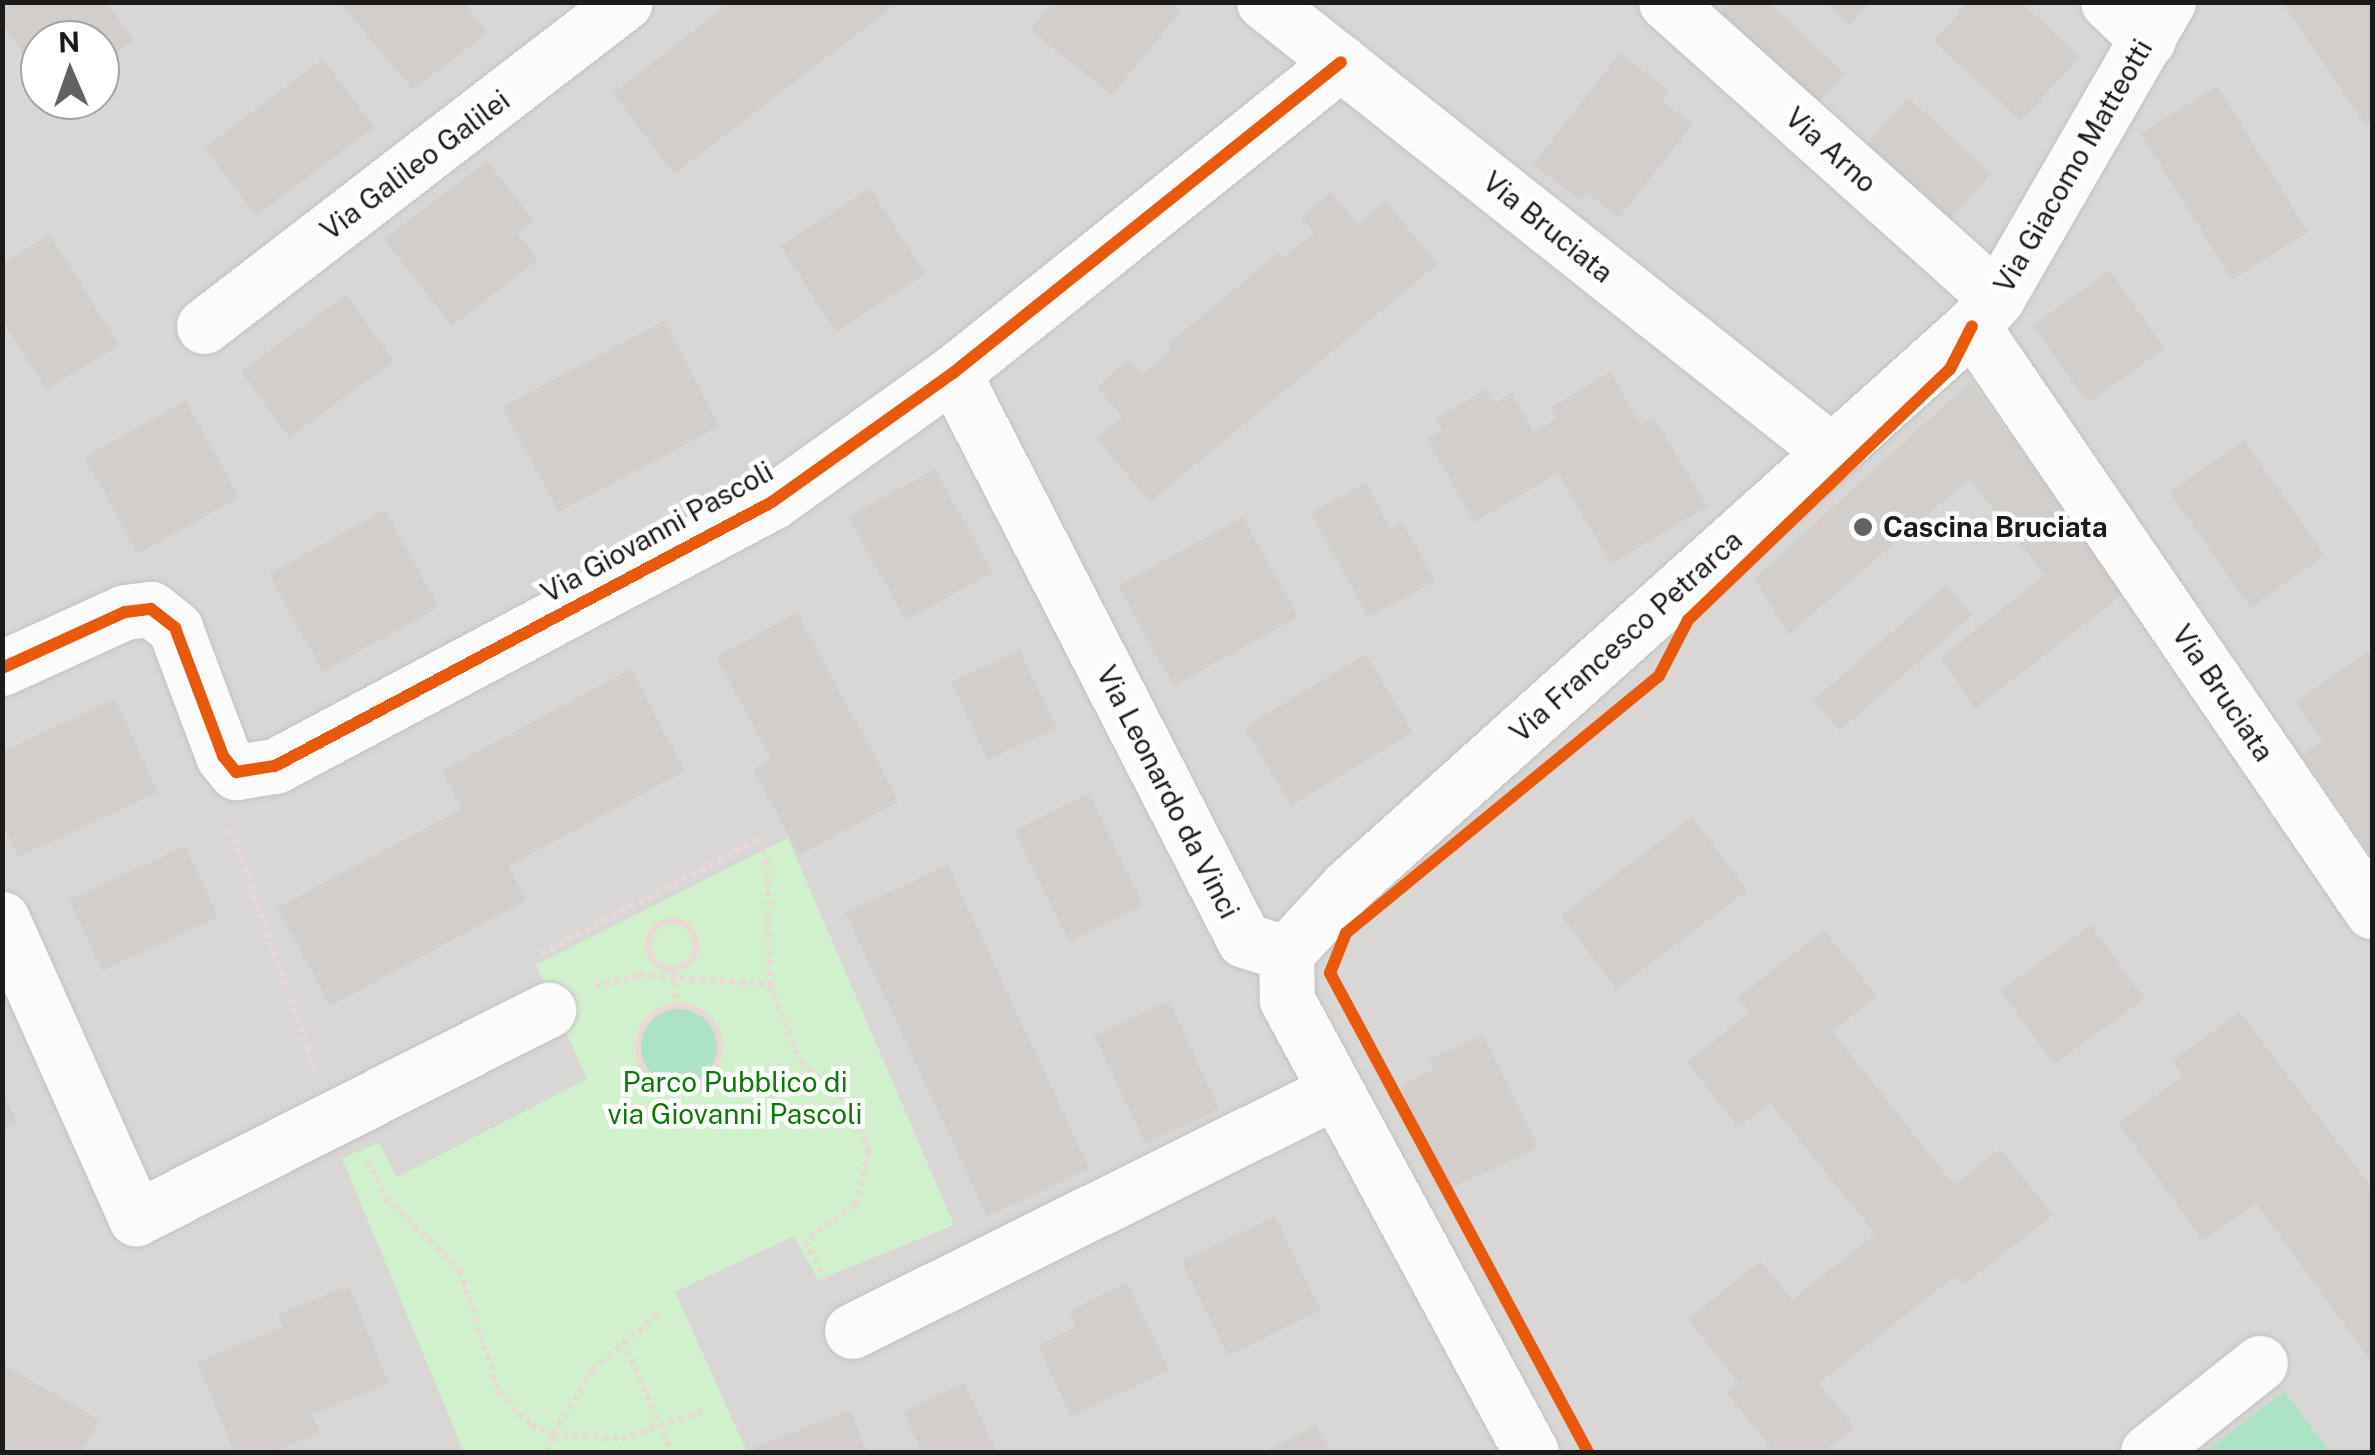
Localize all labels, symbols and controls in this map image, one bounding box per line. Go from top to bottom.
north arrow [20,20,120,120]
text: N [57,25,81,58]
street label: Via Giacomo Matteotti [1987,33,2159,299]
street label: Via Galileo Galilei [314,83,516,247]
street label: Via Arno [1779,100,1883,200]
street label: Via Bruciata [1476,164,1620,290]
street label: Via Giovanni Pascoli [535,454,779,610]
place label: Cascina Bruciata [1883,510,2108,544]
marker: Cascina Bruciata [1852,516,1874,538]
street label: Via Francesco Petrarca [1503,523,1749,749]
street label: Via Bruciata [2165,618,2281,768]
street label: Via Leonardo da Vinci [1089,660,1247,924]
park label: Parco Pubblico di via Giovanni Pascoli [608,1065,862,1131]

